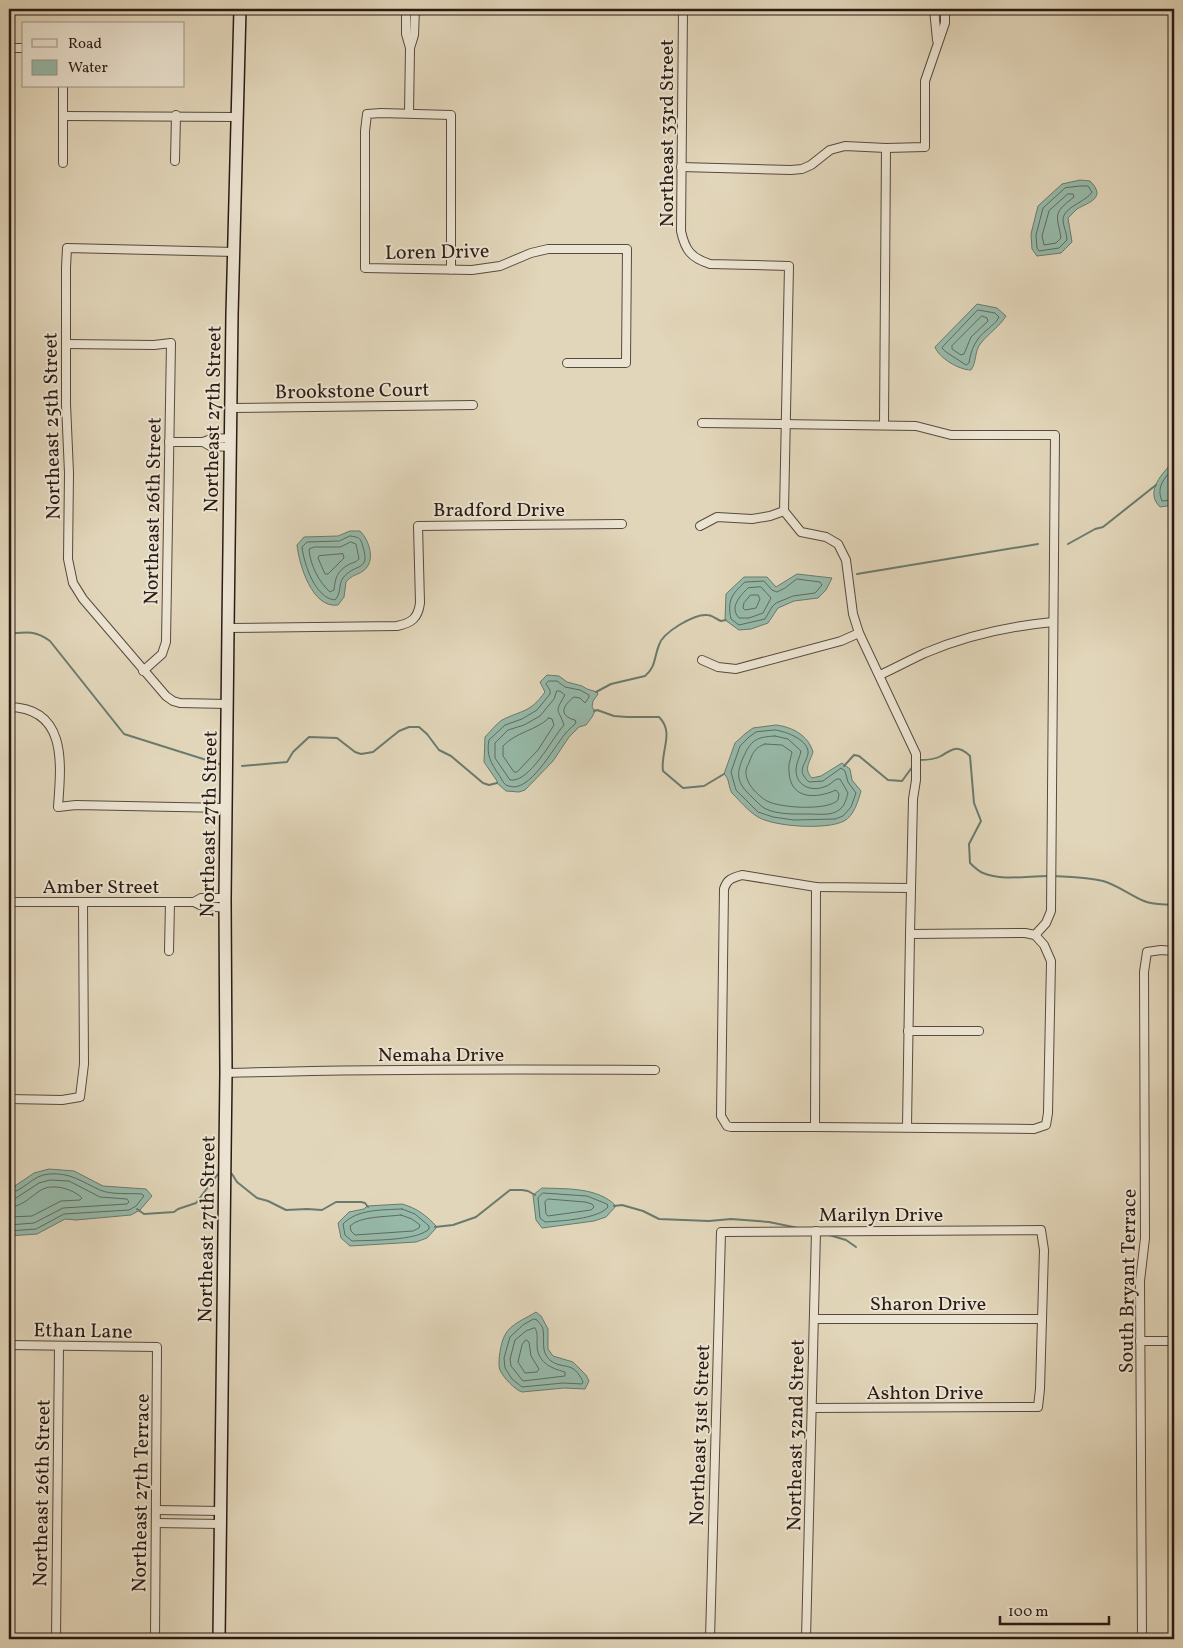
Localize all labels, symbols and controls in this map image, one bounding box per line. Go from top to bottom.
legend [22,22,185,88]
text: Road [68,34,102,55]
street label: Northeast 33rd Street [654,39,682,227]
text: Water [68,58,108,79]
street label: Loren Drive [385,238,490,268]
street label: Northeast 27th Street [198,325,230,513]
street label: Northeast 25th Street [37,332,69,520]
street label: Brookstone Court [274,377,430,407]
street label: Northeast 26th Street [138,417,170,605]
street label: Bradford Drive [433,497,565,525]
street label: Northeast 27th Street [194,730,226,918]
street label: Amber Street [43,874,160,902]
street label: Nemaha Drive [378,1042,504,1070]
street label: Northeast 27th Street [192,1135,224,1323]
street label: South Bryant Terrace [1113,1188,1145,1374]
street label: Marilyn Drive [819,1202,943,1230]
street label: Sharon Drive [870,1291,986,1319]
street label: Ethan Lane [33,1317,133,1347]
street label: Northeast 32nd Street [781,1339,813,1531]
street label: Northeast 31st Street [684,1344,718,1526]
street label: Ashton Drive [867,1380,983,1408]
street label: Northeast 27th Terrace [126,1393,158,1593]
street label: Northeast 26th Street [27,1399,59,1587]
scale bar [1000,1593,1109,1625]
text: 100 m [1008,1602,1048,1623]

